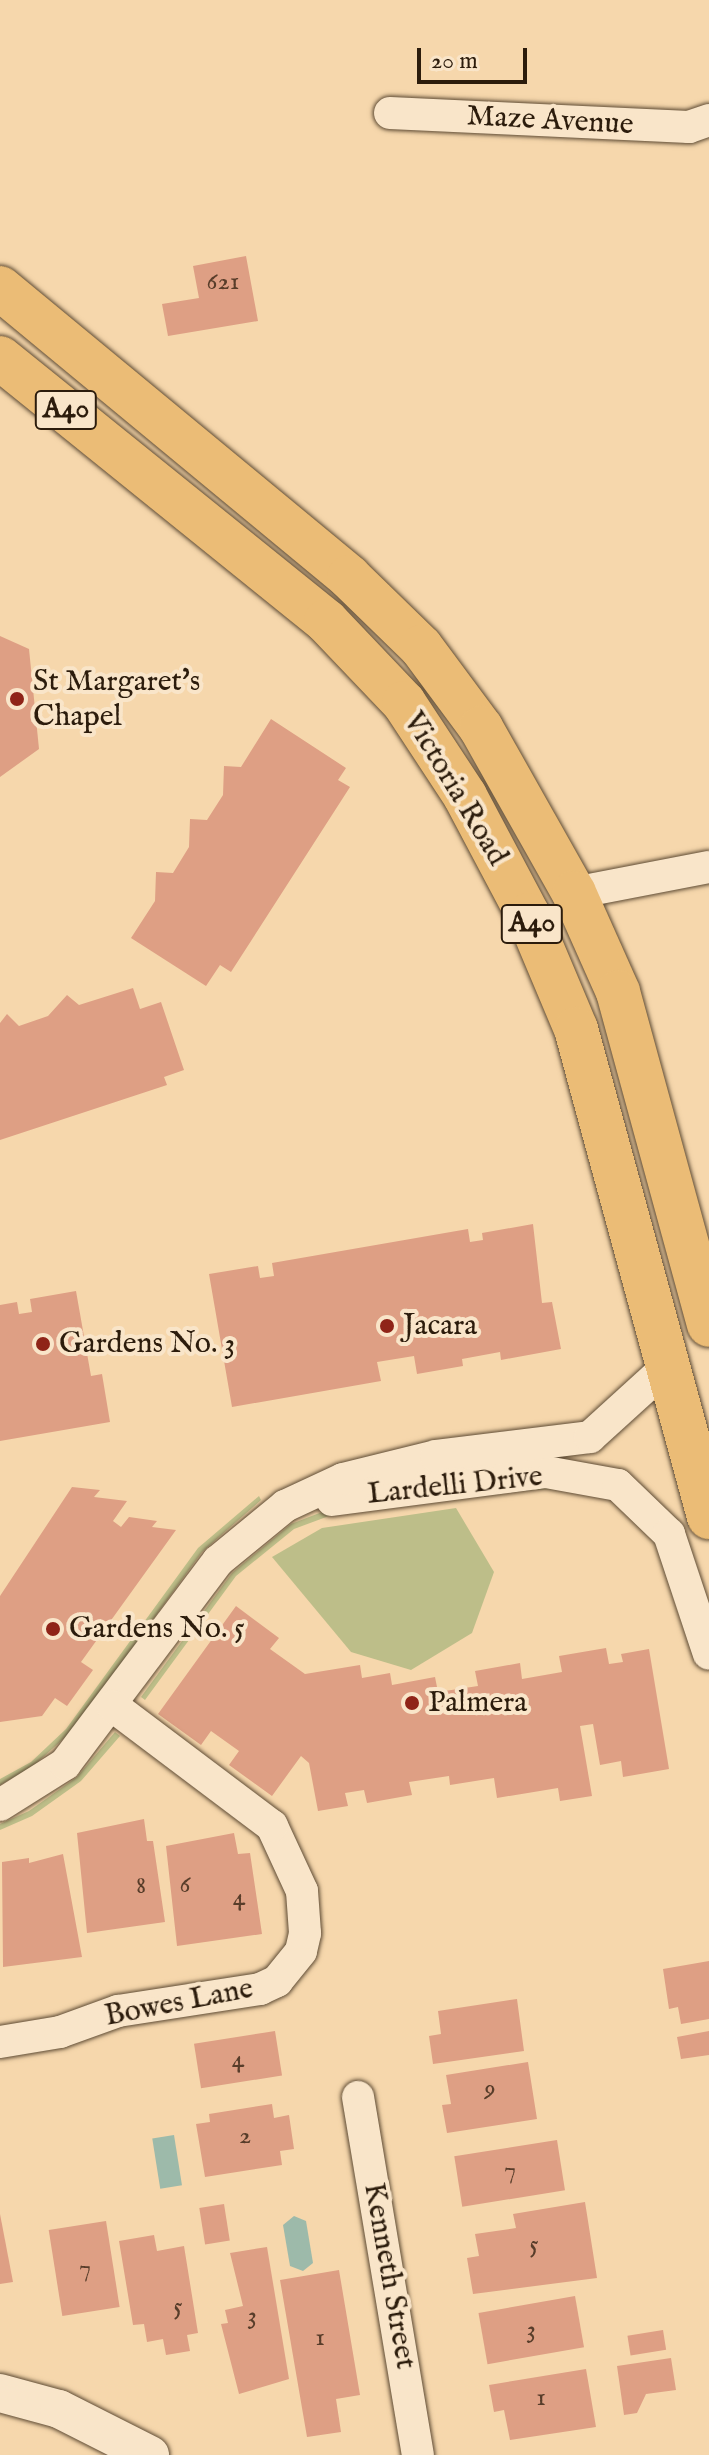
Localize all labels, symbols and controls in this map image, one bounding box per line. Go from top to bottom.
scale bar [421,32,531,82]
text: 20 m [431,46,478,77]
street label: Maze Avenue [466,99,634,143]
house number: 621 [207,266,239,298]
road number: A40 [34,386,98,434]
place label: St Margaret's Chapel [33,664,200,734]
marker: St Margaret's Chapel [8,690,26,708]
street label: Victoria Road [395,706,515,872]
road number: A40 [500,900,564,948]
place label: Jacara [403,1308,477,1344]
marker: Jacara [378,1317,396,1335]
place label: Gardens No. 3 [59,1326,235,1362]
marker: Gardens No. 3 [34,1335,52,1353]
street label: Lardelli Drive [366,1459,544,1513]
place label: Gardens No. 5 [69,1611,245,1647]
marker: Gardens No. 5 [44,1620,62,1638]
place label: Palmera [428,1685,527,1721]
marker: Palmera [403,1694,421,1712]
house number: 6 [180,1869,190,1901]
house number: 8 [136,1870,146,1902]
house number: 4 [233,1882,245,1914]
street label: Bowes Lane [102,1971,256,2035]
house number: 4 [232,2044,244,2076]
house number: 9 [484,2073,496,2105]
house number: 2 [239,2120,251,2152]
house number: 7 [504,2155,516,2187]
street label: Kenneth Street [355,2180,423,2372]
house number: 5 [529,2229,539,2261]
house number: 7 [79,2253,91,2285]
house number: 5 [173,2291,183,2323]
house number: 3 [247,2300,257,2332]
house number: 3 [526,2314,536,2346]
house number: 1 [315,2322,325,2354]
house number: 1 [536,2382,546,2414]

